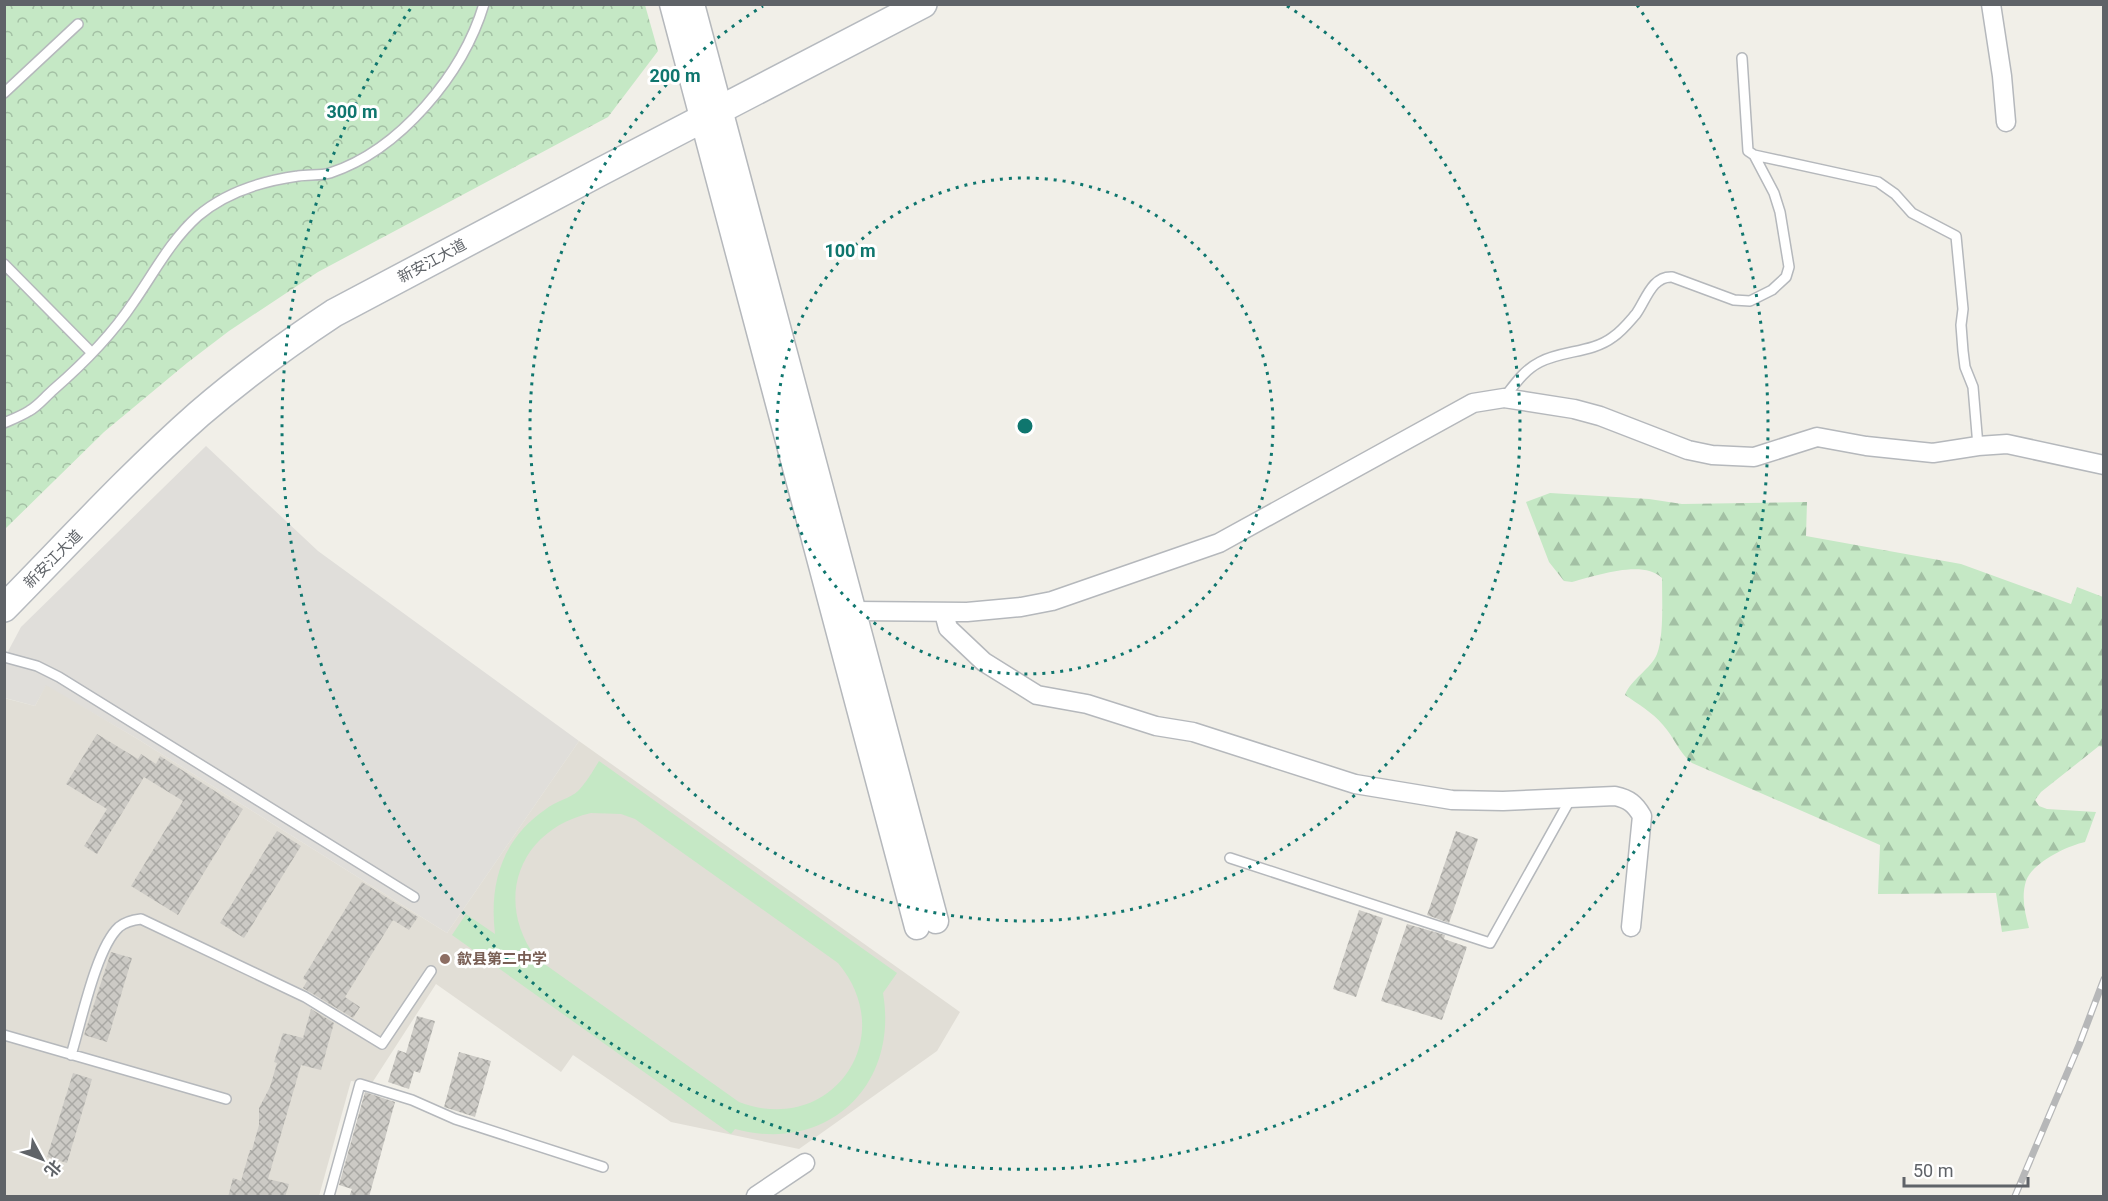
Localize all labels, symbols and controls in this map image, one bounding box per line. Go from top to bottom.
text: 200 m [649,65,701,86]
text: 300 m [326,101,378,122]
street label: 新安江大道 [395,235,469,287]
text: 100 m [824,240,876,261]
centre of rings [1015,416,1035,436]
street label: 新安江大道 [20,526,86,592]
place label: 歙县第二中学 [457,950,547,968]
marker: 歙县第二中学 [438,952,452,966]
north arrow [12,1129,72,1189]
scale bar [1904,1150,2028,1188]
text: 北 [41,1156,65,1181]
text: 50 m [1913,1160,1953,1181]

